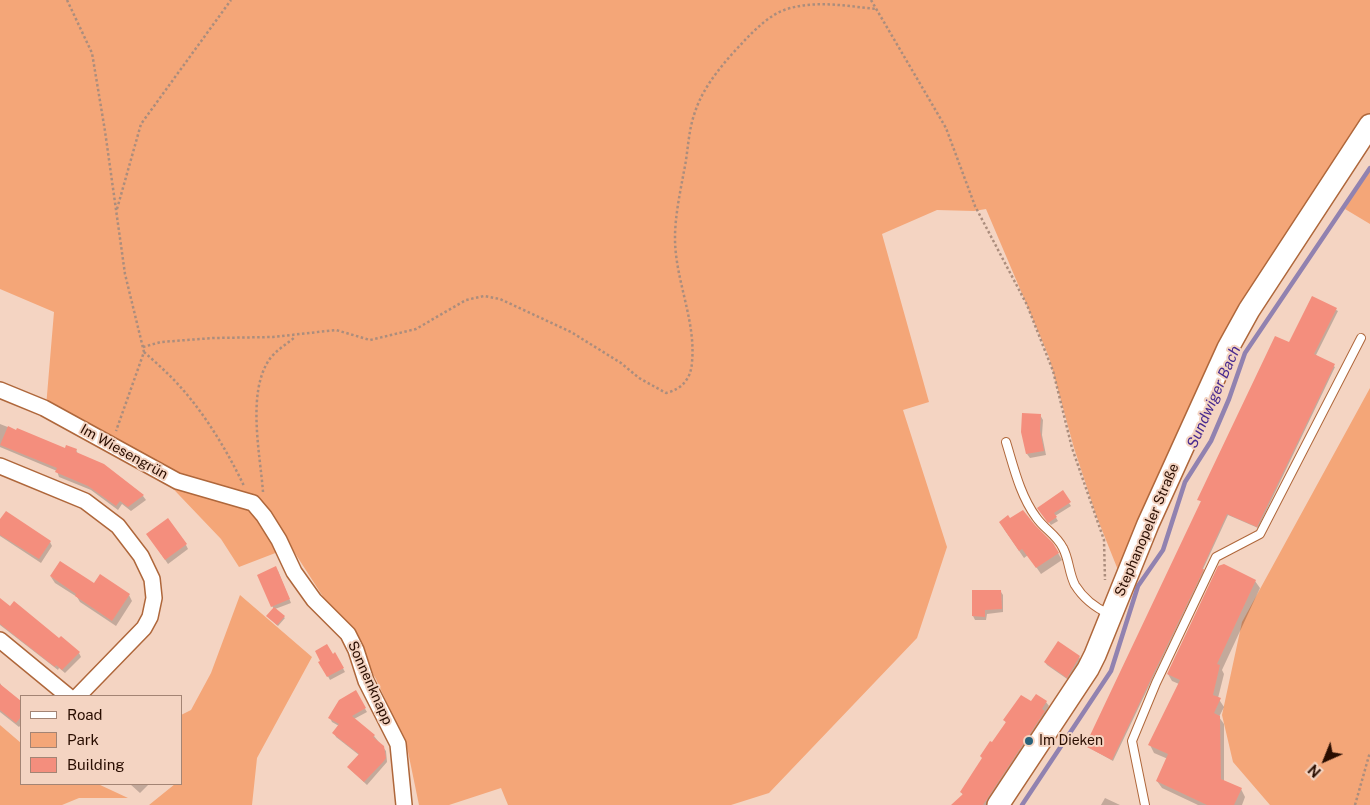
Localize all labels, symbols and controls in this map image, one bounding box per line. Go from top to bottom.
water label: Sundwiger Bach [1183,343,1245,451]
street label: Im Wiesengrün [77,421,171,483]
street label: Stephanopeler Straße [1111,461,1183,599]
street label: Sonnenknapp [344,639,396,727]
legend [20,695,182,785]
text: Road [67,706,103,723]
text: Park [67,731,99,748]
place label: Im Dieken [1039,733,1103,749]
marker: Im Dieken [1023,735,1035,747]
north arrow [1300,735,1350,785]
text: Building [67,756,125,773]
text: N [1305,761,1324,780]

